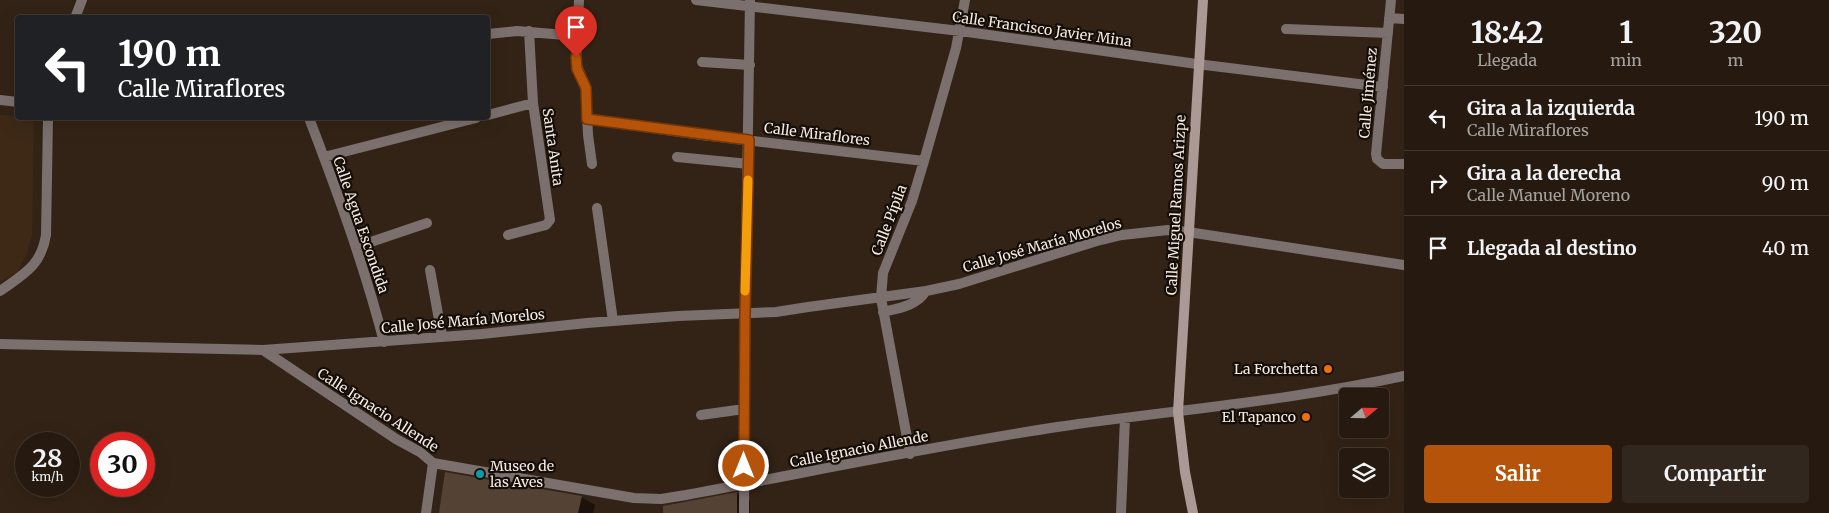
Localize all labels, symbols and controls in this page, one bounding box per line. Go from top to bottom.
pin [555,6,597,57]
street label: Calle Francisco Javier Mina [951,8,1133,51]
icon: arrive [562,13,590,41]
text: 18:42 [1471,13,1544,51]
text: 1 [1619,13,1633,51]
text: 320 [1709,13,1762,51]
text: 190 m [118,32,221,76]
icon: left [35,35,100,100]
street label: Calle Jiménez [1355,47,1381,139]
text: Llegada [1477,50,1537,70]
text: min [1610,50,1642,70]
text: m [1728,50,1743,70]
text: Calle Miraflores [118,75,285,103]
text: Gira a la izquierda [1467,96,1635,120]
icon: left [1424,104,1452,132]
text: 190 m [1754,106,1809,130]
street label: Santa Anita [539,107,567,187]
street label: Calle Miguel Ramos Arizpe [1162,114,1190,296]
street label: Calle Miraflores [763,119,871,149]
text: Calle Miraflores [1467,120,1589,140]
street label: Calle Agua Escondida [329,154,393,296]
text: Gira a la derecha [1467,161,1621,185]
icon: right [1424,169,1452,197]
text: 90 m [1762,171,1809,195]
street label: Calle Pípila [867,182,911,258]
text: Calle Manuel Moreno [1467,185,1630,205]
street label: Calle José María Morelos [961,214,1123,276]
icon: arrive [1424,234,1452,262]
text: Llegada al destino [1467,236,1637,260]
text: 40 m [1762,236,1809,260]
street label: Calle José María Morelos [380,305,546,337]
place label: La Forchetta [1234,360,1318,378]
marker: La Forchetta [1322,363,1334,375]
street label: Calle Ignacio Allende [314,364,442,456]
north arrow [1339,388,1389,438]
map controls [1339,388,1389,498]
place label: El Tapanco [1222,408,1296,426]
marker: El Tapanco [1300,411,1312,423]
street label: Calle Ignacio Allende [788,427,930,471]
speed limit sign: 30 [90,432,155,497]
position arrow [717,439,769,491]
text: 28 [32,442,63,474]
button: Salir [1424,445,1612,503]
button: Compartir [1622,445,1809,503]
button: layers [1339,448,1389,498]
place label: Museo de las Aves [490,457,554,491]
marker: Museo de las Aves [474,468,486,480]
text: km/h [32,469,63,484]

